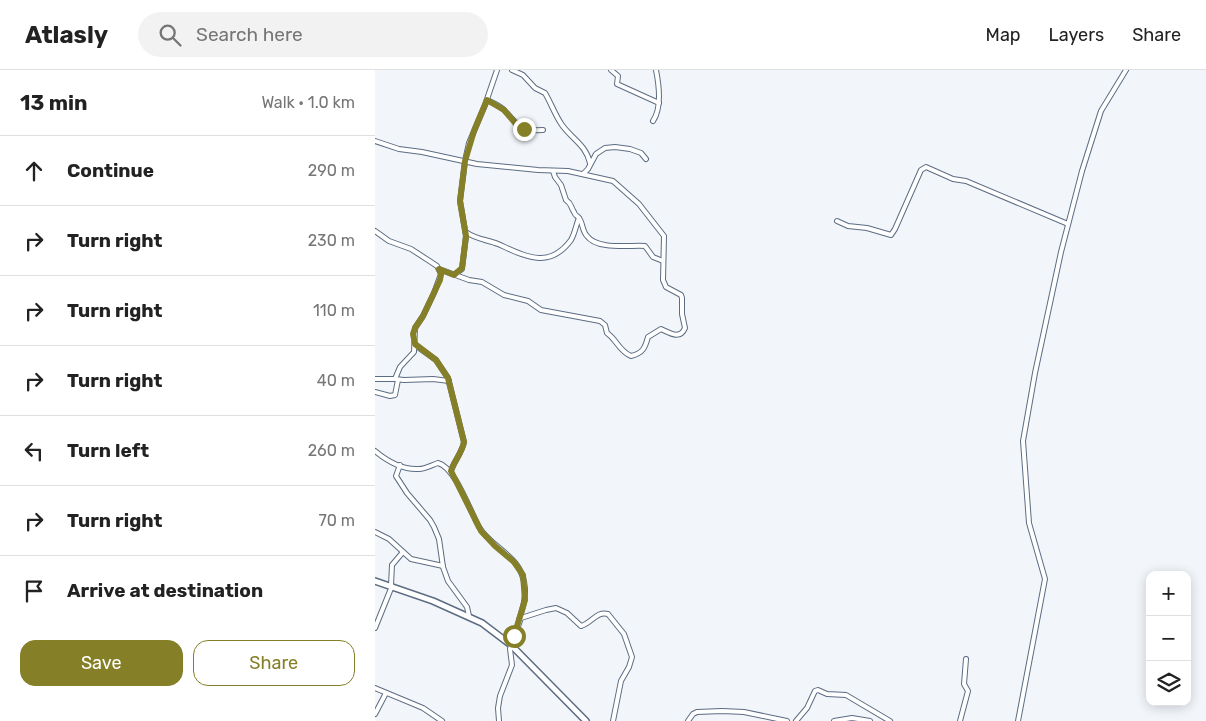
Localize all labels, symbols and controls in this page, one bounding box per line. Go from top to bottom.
search box [138,12,488,57]
text: Atlasly [25,21,108,49]
icon: search [156,21,184,49]
text: Search here [196,23,303,46]
text: Map [986,24,1021,46]
text: Layers [1049,24,1104,46]
text: Share [1132,24,1181,46]
text: 13 min [20,90,88,115]
text: Walk · 1.0 km [261,93,355,112]
route end [513,118,536,141]
icon: ahead [20,157,48,185]
text: Continue [67,159,154,182]
text: 290 m [308,161,355,180]
icon: right [20,227,48,255]
text: Turn right [67,229,162,252]
text: 230 m [308,231,355,250]
icon: right [20,297,48,325]
text: Turn right [67,299,162,322]
text: 110 m [313,301,355,320]
icon: right [20,367,48,395]
text: Turn right [67,369,162,392]
text: 40 m [317,371,355,390]
icon: left [20,437,48,465]
text: Turn left [67,439,149,462]
text: 260 m [308,441,355,460]
icon: right [20,507,48,535]
text: Turn right [67,509,162,532]
text: 70 m [318,511,355,530]
map controls [1146,571,1191,706]
button: + [1146,571,1191,616]
icon: arrive [20,577,48,605]
text: Arrive at destination [67,579,263,602]
button: − [1146,616,1191,661]
route start [503,625,526,648]
button: Save [20,640,183,686]
button: Share [193,640,355,686]
button: layers [1146,661,1191,706]

